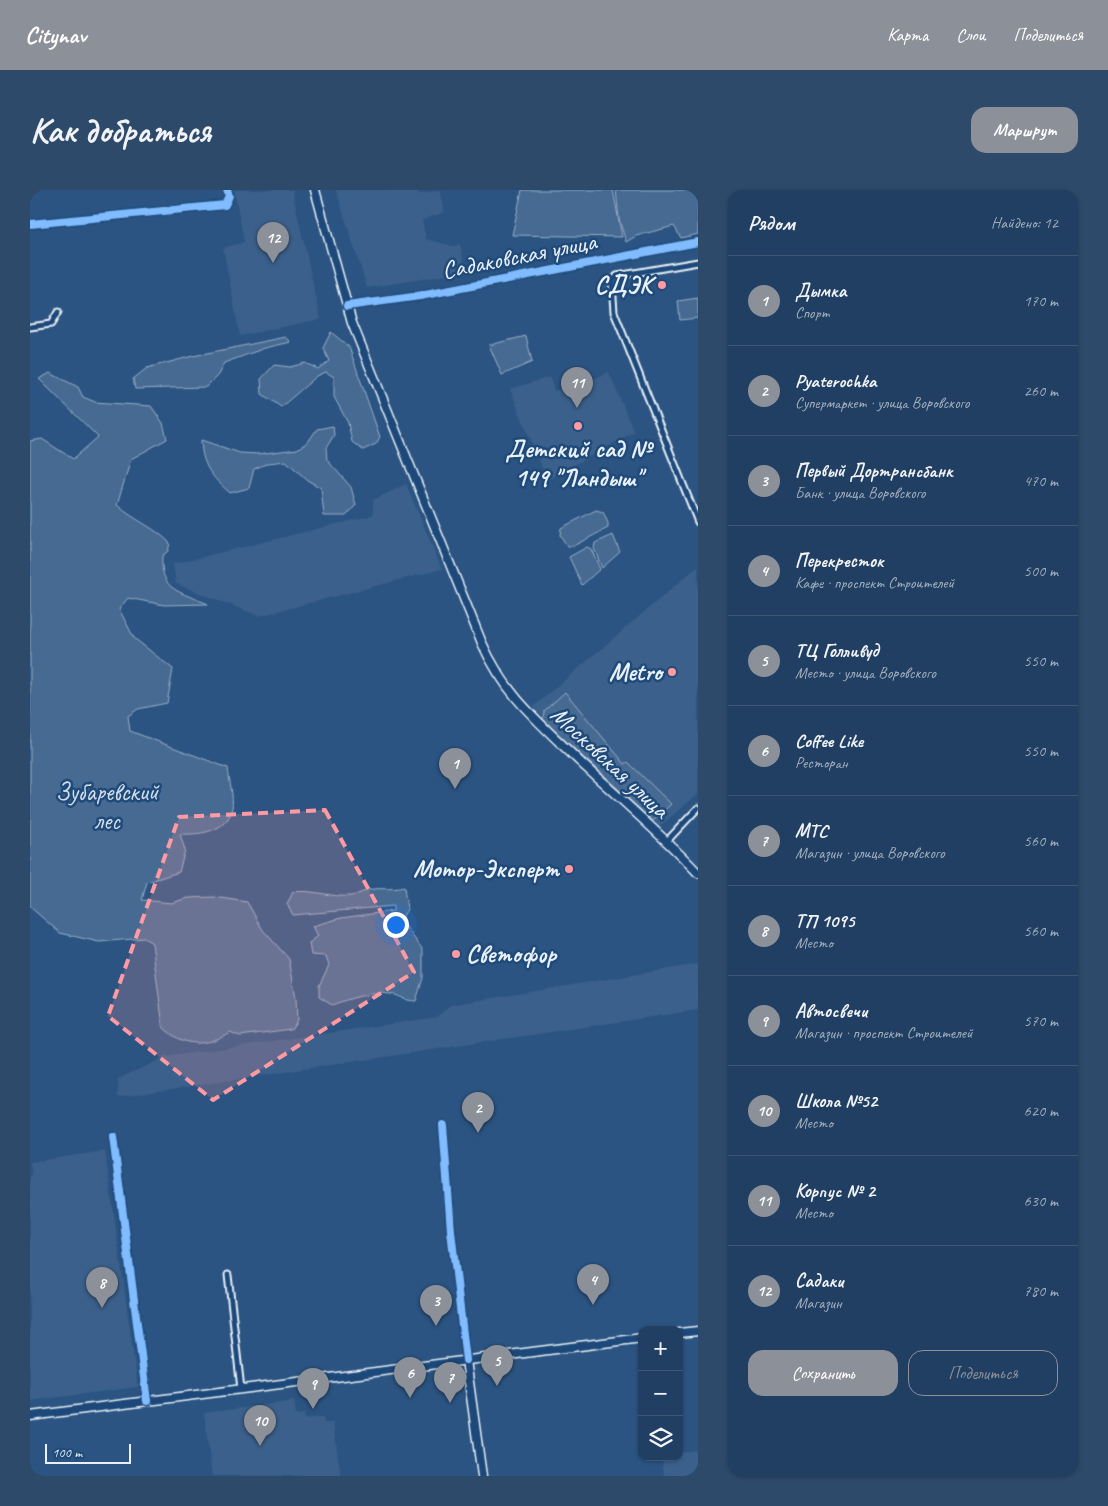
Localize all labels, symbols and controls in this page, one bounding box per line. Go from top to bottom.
text: Citynav [25,20,86,50]
text: Карта [887,24,928,46]
text: Слои [956,24,985,46]
text: Поделиться [1013,24,1083,46]
button: Маршрут [971,107,1078,153]
text: Как добраться [30,108,211,153]
text: Рядом [748,210,795,236]
text: Найдено: 12 [991,213,1058,233]
pin: 12 [257,222,289,263]
street label: Садаковская улица [439,225,601,287]
place label: СДЭК [595,269,657,301]
marker: СДЭК [656,279,668,291]
text: Дымка [795,279,846,303]
text: 1 [760,291,768,311]
text: 170 m [1024,291,1058,311]
text: Спорт [795,303,830,323]
pin: 11 [561,367,593,408]
text: Pyaterochka [795,369,876,393]
text: 2 [760,381,768,401]
text: 260 m [1024,381,1058,401]
text: Супермаркет · улица Воровского [795,393,969,413]
marker: Детский сад № 149 "Ландыш" [572,420,584,432]
place label: Детский сад № 149 "Ландыш" [505,433,654,494]
text: Первый Дортрансбанк [795,459,953,483]
text: 3 [760,471,768,491]
text: 470 m [1024,471,1058,491]
text: Банк · улица Воровского [795,483,926,503]
text: Перекресток [795,549,884,573]
text: 4 [760,561,768,581]
text: 500 m [1024,561,1058,581]
text: Кафе · проспект Строителей [795,573,954,593]
text: ТЦ Голливуд [795,639,879,663]
text: 5 [761,651,767,671]
text: 550 m [1024,651,1058,671]
place label: Metro [609,656,665,688]
text: Место · улица Воровского [795,663,936,683]
marker: Metro [666,666,678,678]
street label: Московская улица [544,699,678,827]
text: Coffee Like [795,729,863,753]
text: 6 [760,741,768,761]
text: 550 m [1024,741,1058,761]
pin: 1 [439,748,471,789]
text: Ресторан [795,753,848,773]
park label: Зубаревский лес [56,776,160,837]
text: МТС [795,819,828,843]
text: 7 [760,831,768,851]
text: 560 m [1024,831,1058,851]
text: Магазин · улица Воровского [795,843,945,863]
place label: Мотор-Эксперт [413,853,561,885]
marker: Мотор-Эксперт [563,863,575,875]
text: ТП 1095 [795,909,855,933]
your location [383,912,409,938]
text: 8 [760,921,768,941]
text: 560 m [1024,921,1058,941]
text: Место [795,933,833,953]
place label: Светофор [466,938,558,970]
marker: Светофор [450,948,462,960]
text: Автосвечи [795,999,867,1023]
text: 9 [760,1011,768,1031]
text: 570 m [1024,1011,1058,1031]
text: Магазин · проспект Строителей [795,1023,973,1043]
text: Школа №52 [795,1089,877,1113]
pin: 2 [462,1092,494,1133]
text: 10 [757,1101,771,1121]
text: 620 m [1024,1101,1058,1121]
text: Место [795,1113,833,1133]
text: Корпус № 2 [795,1179,875,1203]
text: 11 [757,1191,771,1211]
text: 630 m [1024,1191,1058,1211]
text: Место [795,1203,833,1223]
pin: 4 [577,1264,609,1305]
pin: 8 [86,1267,118,1308]
text: Садаки [795,1269,844,1293]
text: 12 [757,1281,771,1301]
text: 780 m [1024,1281,1058,1301]
pin: 3 [420,1285,452,1326]
text: Магазин [795,1293,842,1313]
map controls [638,1326,683,1461]
button: + [638,1326,683,1371]
pin: 5 [481,1345,513,1386]
button: Сохранить [748,1350,898,1396]
button: Поделиться [908,1350,1058,1396]
pin: 6 [394,1357,426,1398]
pin: 7 [434,1362,466,1403]
pin: 9 [297,1368,329,1409]
button: − [638,1371,683,1416]
pin: 10 [244,1405,276,1446]
button: layers [638,1416,683,1461]
scale bar [45,1441,131,1464]
text: 100 m [52,1444,82,1461]

